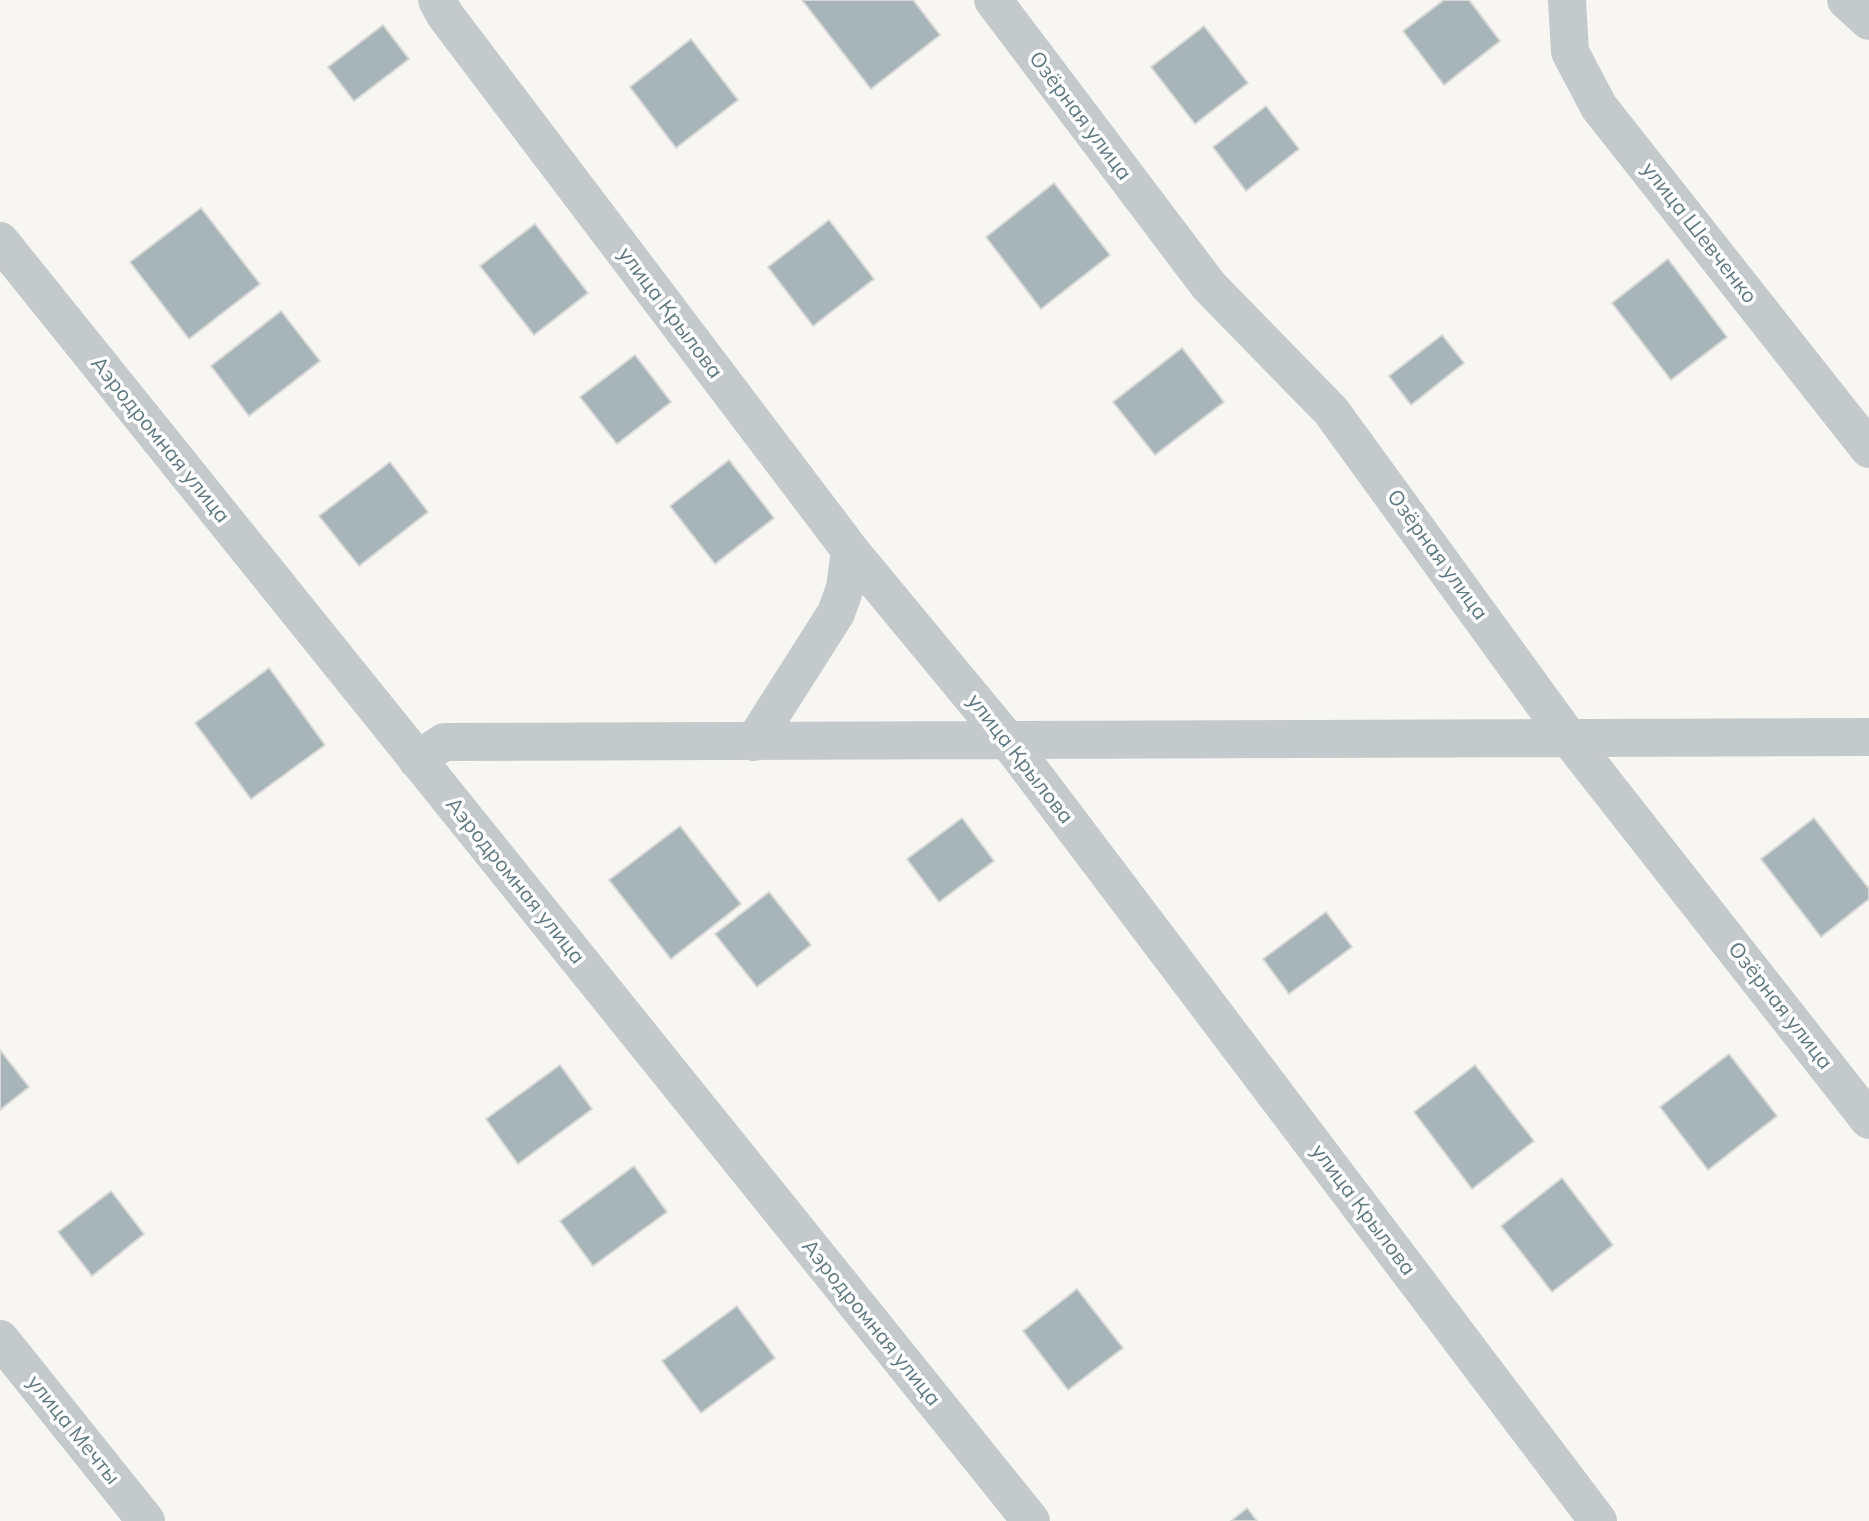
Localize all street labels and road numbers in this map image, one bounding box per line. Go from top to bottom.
street label: Озёрная улица [1023,47,1137,185]
street label: улица Шевченко [1636,157,1762,309]
street label: улица Крылова [612,242,728,384]
street label: Аэродромная улица [85,352,235,528]
street label: Озёрная улица [1381,485,1493,625]
street label: улица Крылова [961,689,1079,829]
street label: Аэродромная улица [440,793,590,969]
street label: Озёрная улица [1722,937,1838,1075]
street label: улица Крылова [1305,1139,1421,1281]
street label: Аэродромная улица [796,1235,946,1411]
street label: улица Мечты [21,1370,125,1490]

